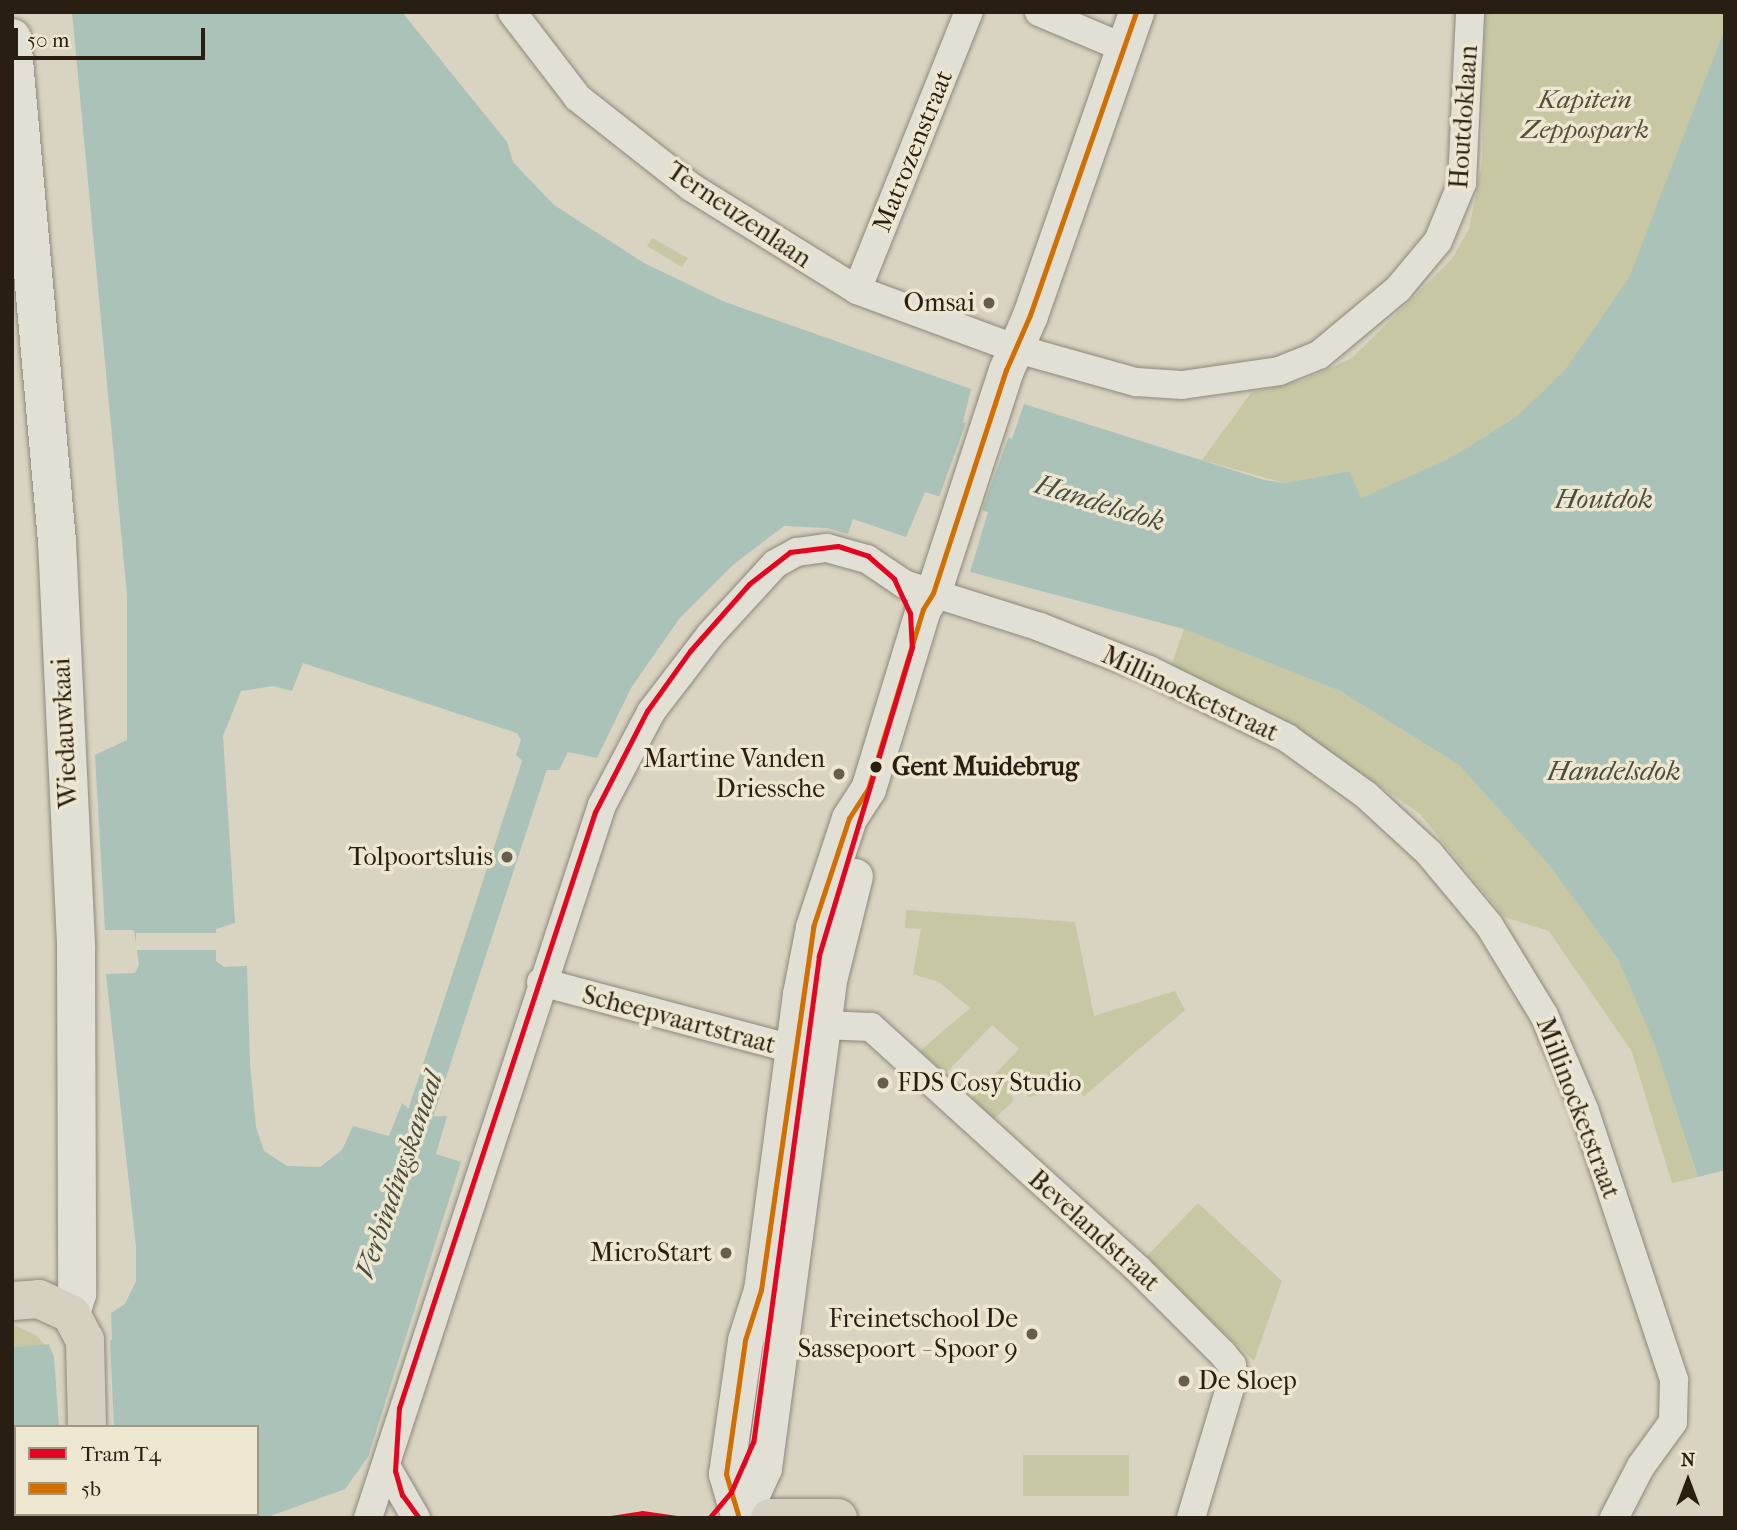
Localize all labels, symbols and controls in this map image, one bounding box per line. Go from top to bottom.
scale bar [18,14,208,58]
text: 50 m [27,28,70,52]
street label: Houtdoklaan [1443,44,1485,190]
street label: Matrozenstraat [866,66,960,236]
park label: Kapitein Zeppospark [1521,84,1649,146]
street label: Terneuzenlaan [661,155,817,275]
place label: Omsai [903,287,975,319]
marker: Omsai [981,295,997,311]
water label: Handelsdok [1031,467,1169,539]
water label: Houtdok [1555,482,1653,516]
street label: Millinocketstraat [1097,639,1283,749]
street label: Wiedauwkaai [45,657,85,809]
place label: Martine Vanden Driessche [643,743,825,804]
place label: Gent Muidebrug [892,751,1079,783]
water label: Handelsdok [1547,754,1681,788]
marker: Gent Muidebrug [866,757,886,777]
marker: Martine Vanden Driessche [831,766,847,782]
place label: Tolpoortsluis [348,841,493,873]
marker: Tolpoortsluis [499,849,515,865]
street label: Scheepvaartstraat [579,979,779,1061]
street label: Millinocketstraat [1529,1013,1627,1203]
water label: Verbindingskanaal [348,1067,450,1283]
place label: FDS Cosy Studio [897,1067,1082,1099]
marker: FDS Cosy Studio [875,1075,891,1091]
street label: Bevelandstraat [1022,1164,1166,1298]
place label: MicroStart [590,1237,712,1269]
marker: MicroStart [718,1245,734,1261]
place label: Freinetschool De Sassepoort - Spoor 9 [798,1303,1018,1364]
marker: Freinetschool De Sassepoort - Spoor 9 [1024,1326,1040,1342]
place label: De Sloep [1198,1365,1297,1397]
marker: De Sloep [1176,1373,1192,1389]
legend [14,1425,259,1516]
text: Tram T4 [81,1442,161,1466]
north arrow [1653,1446,1723,1516]
text: N [1681,1449,1695,1471]
text: 5b [81,1477,101,1501]

